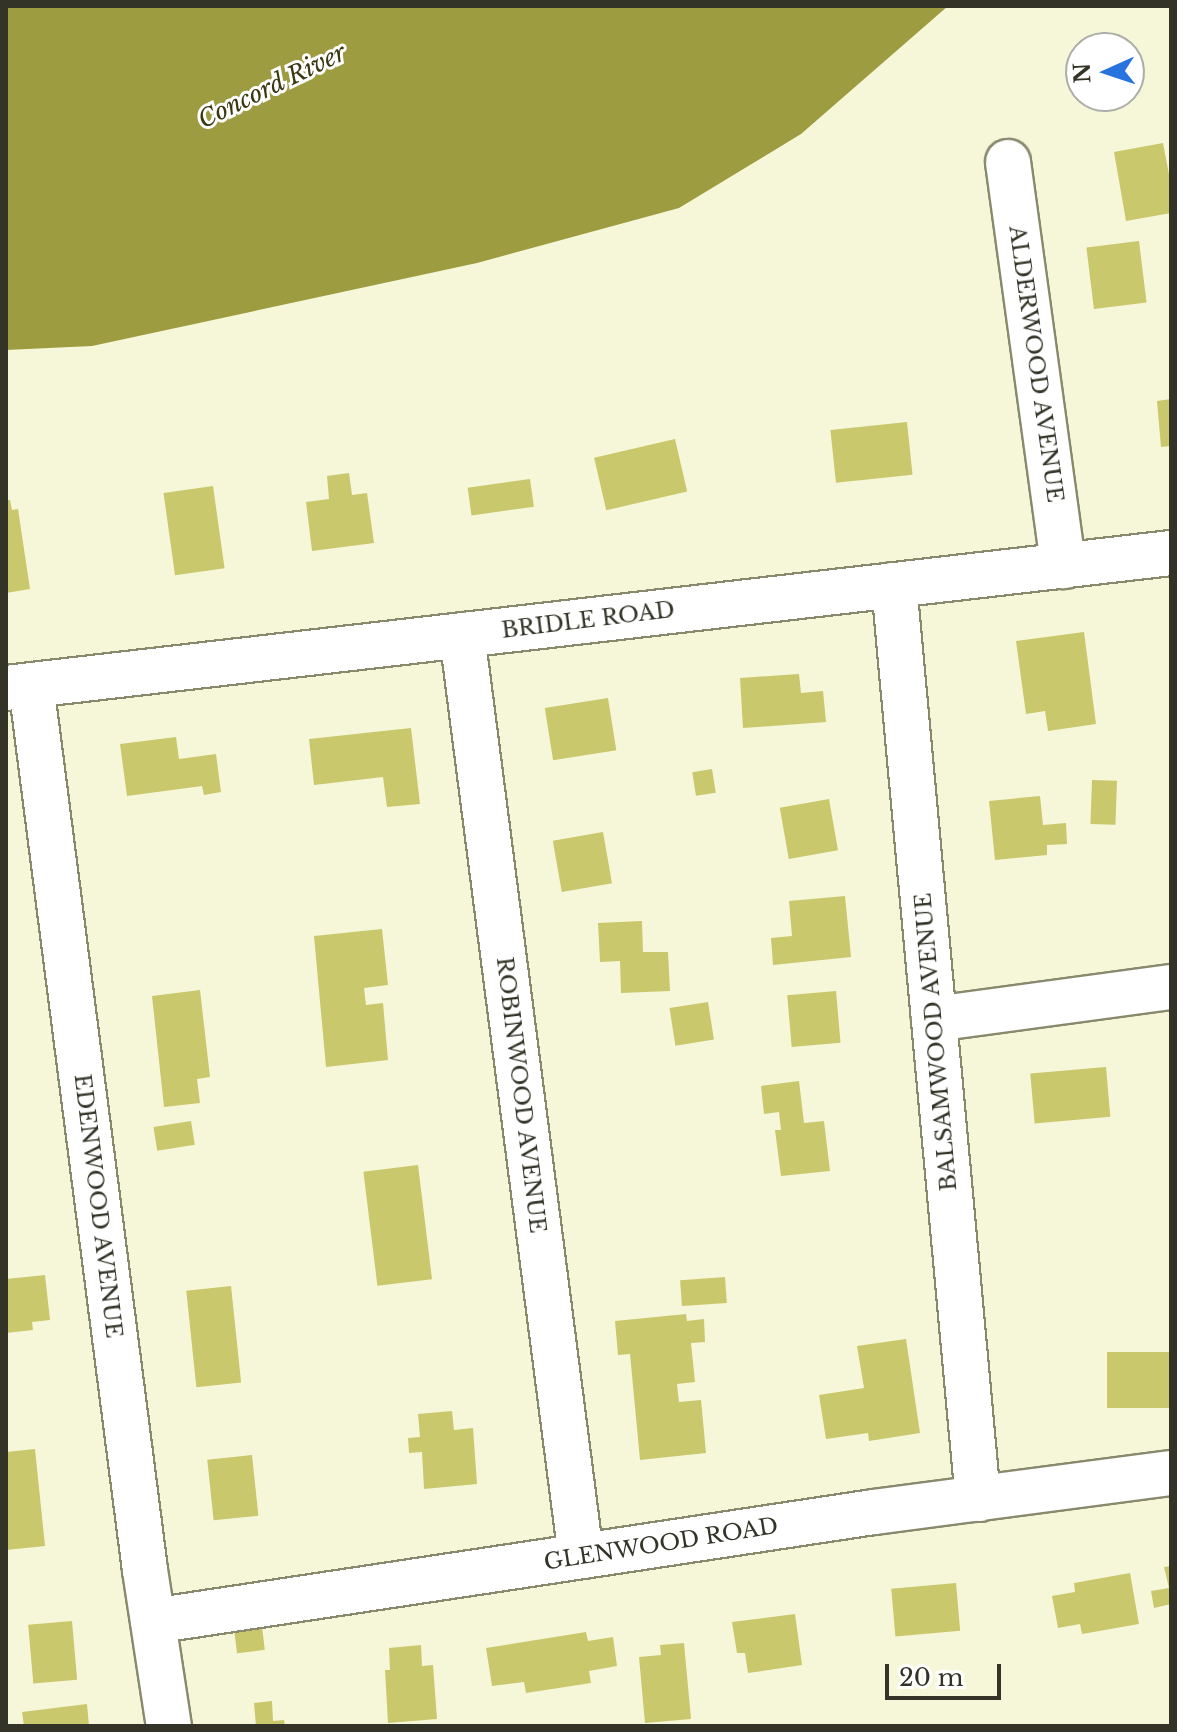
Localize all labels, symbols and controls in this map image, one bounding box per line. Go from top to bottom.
north arrow [1065,32,1145,112]
water label: Concord River [193,38,351,134]
text: N [1069,62,1097,84]
street label: ALDERWOOD AVENUE [1003,223,1069,505]
street label: BRIDLE ROAD [500,596,676,644]
street label: BALSAMWOOD AVENUE [910,891,962,1193]
street label: ROBINWOOD AVENUE [491,955,551,1235]
street label: EDENWOOD AVENUE [69,1072,127,1340]
street label: GLENWOOD ROAD [542,1512,780,1576]
scale bar [889,1648,1005,1698]
text: 20 m [899,1663,964,1692]

